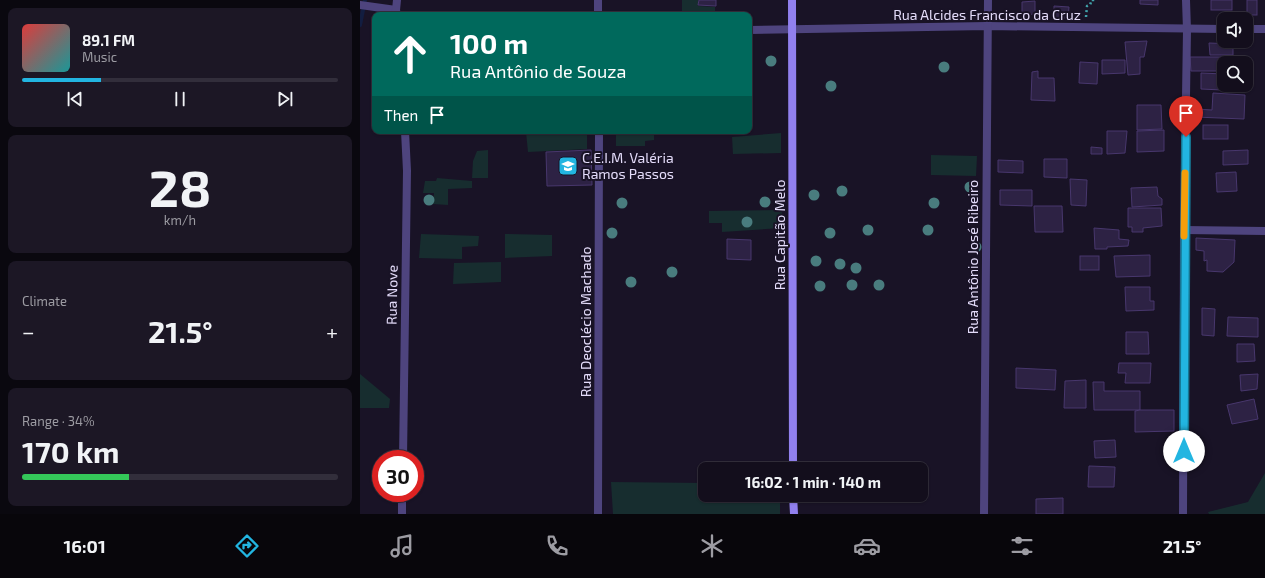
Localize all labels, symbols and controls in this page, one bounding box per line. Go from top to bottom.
street label: Rua Alcides Francisco da Cruz [893,6,1081,23]
map controls [1217,12,1253,92]
button: sound [1217,12,1253,48]
text: 100 m [450,26,528,60]
icon: ahead [384,28,436,80]
text: 89.1 FM [82,31,135,49]
text: Music [82,49,117,65]
button: search [1217,56,1253,92]
text: Rua Antônio de Souza [450,60,626,82]
icon: previous [64,88,86,110]
icon: pause [169,88,191,110]
icon: next [274,88,296,110]
pin [1169,96,1203,137]
icon: arrive [1175,102,1197,124]
icon: arrive [426,104,448,126]
text: Then [384,106,418,124]
place label: C.E.I.M. Valéria Ramos Passos [582,149,674,182]
text: 28 [149,155,211,217]
school or university icon: C.E.I.M. Valéria Ramos Passos [557,155,579,177]
street label: Rua Capitão Melo [771,180,788,290]
street label: Rua Antônio José Ribeiro [964,180,981,334]
text: km/h [164,212,196,228]
street label: Rua Deoclécio Machado [577,247,594,397]
street label: Rua Nove [382,265,401,325]
text: Climate [22,293,67,309]
text: 21.5° [148,313,213,349]
text: − [22,318,35,344]
text: + [326,318,338,344]
text: Range · 34% [22,413,95,429]
position arrow [1163,430,1205,472]
text: 170 km [22,433,119,469]
speed limit sign: 30 [372,450,424,502]
text: 16:02 · 1 min · 140 m [745,473,881,491]
icon: directions [233,532,261,560]
icon: music [388,532,416,560]
icon: phone [543,532,571,560]
icon: climate [698,532,726,560]
icon: car [853,532,881,560]
icon: filters [1008,532,1036,560]
text: 16:01 [64,535,106,557]
text: 21.5° [1163,535,1201,557]

